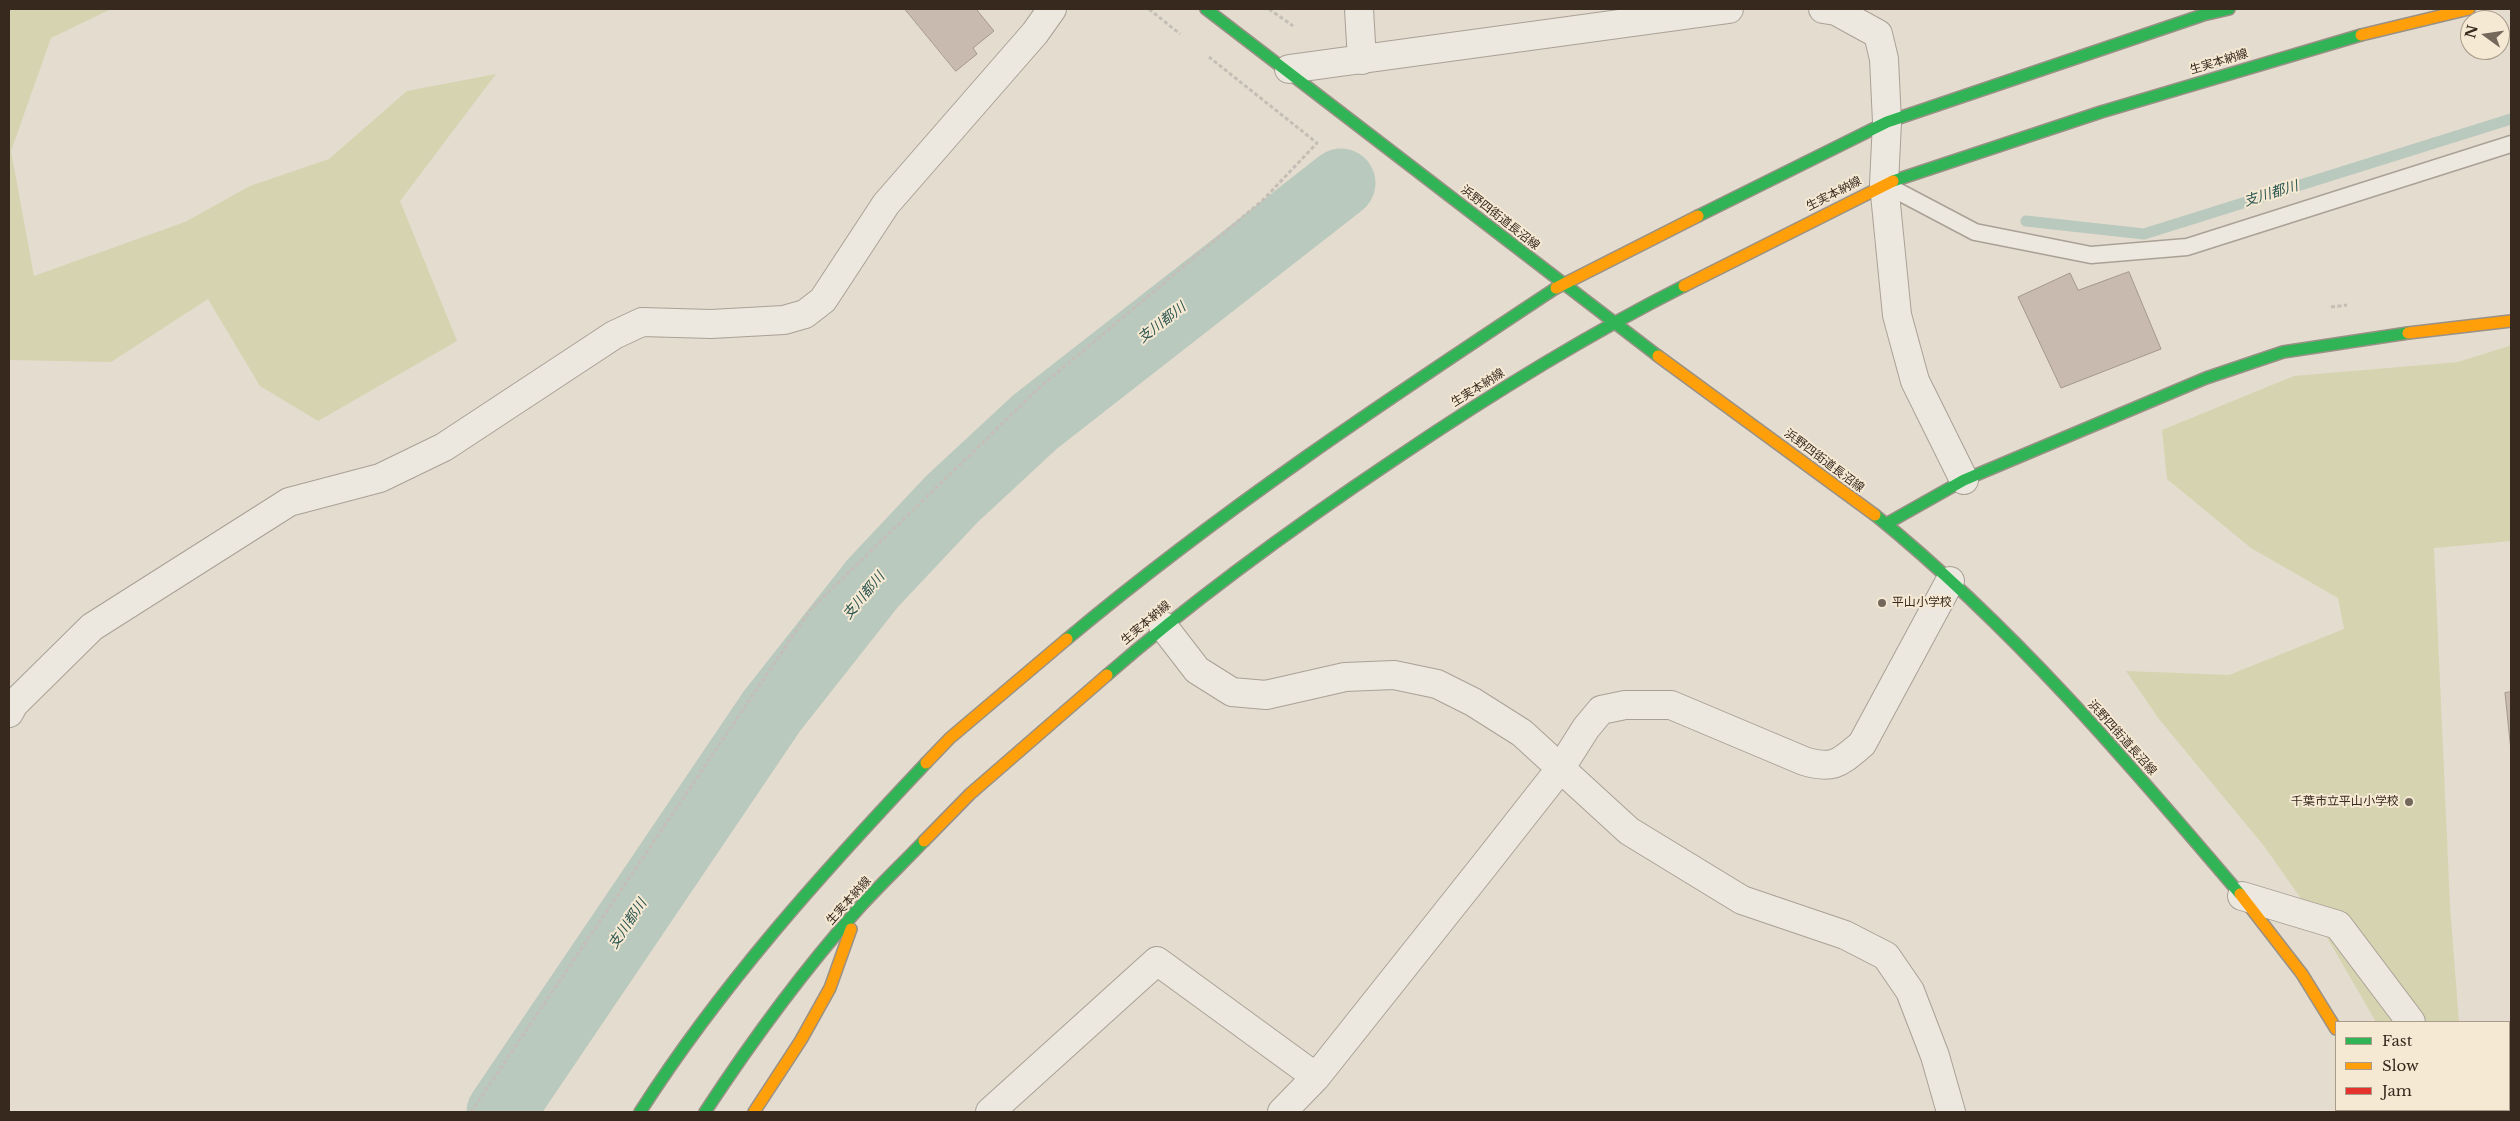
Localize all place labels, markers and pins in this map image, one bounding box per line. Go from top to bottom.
place label: 平山小学校 [1892,596,1952,610]
marker: 平山小学校 [1876,597,1888,609]
place label: 千葉市立平山小学校 [2291,795,2399,809]
marker: 千葉市立平山小学校 [2403,796,2415,808]

